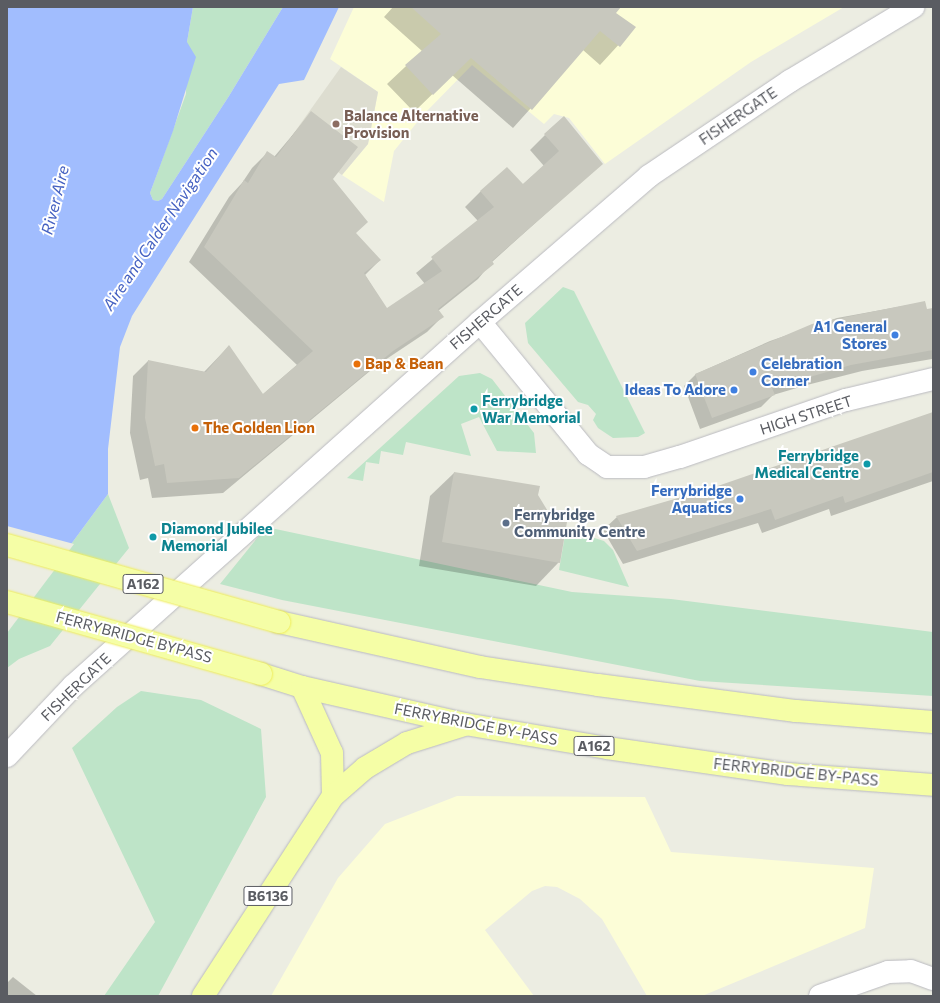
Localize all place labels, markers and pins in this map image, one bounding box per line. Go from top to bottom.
place label: Balance Alternative Provision [344,106,479,141]
marker: Balance Alternative Provision [331,119,341,129]
place label: A1 General Stores [813,317,887,352]
marker: A1 General Stores [890,330,900,340]
place label: Celebration Corner [761,354,842,389]
place label: Bap & Bean [365,355,443,373]
marker: Bap & Bean [352,359,362,369]
marker: Celebration Corner [748,367,758,377]
place label: Ideas To Adore [624,381,726,399]
marker: Ideas To Adore [729,385,739,395]
place label: Ferrybridge War Memorial [482,391,580,426]
marker: Ferrybridge War Memorial [469,404,479,414]
place label: The Golden Lion [203,419,315,437]
marker: The Golden Lion [190,423,200,433]
place label: Ferrybridge Medical Centre [755,446,859,481]
marker: Ferrybridge Medical Centre [862,459,872,469]
place label: Ferrybridge Aquatics [651,481,732,516]
marker: Ferrybridge Aquatics [735,494,745,504]
place label: Ferrybridge Community Centre [514,505,645,540]
marker: Ferrybridge Community Centre [501,518,511,528]
place label: Diamond Jubilee Memorial [161,519,273,554]
marker: Diamond Jubilee Memorial [148,532,158,542]

